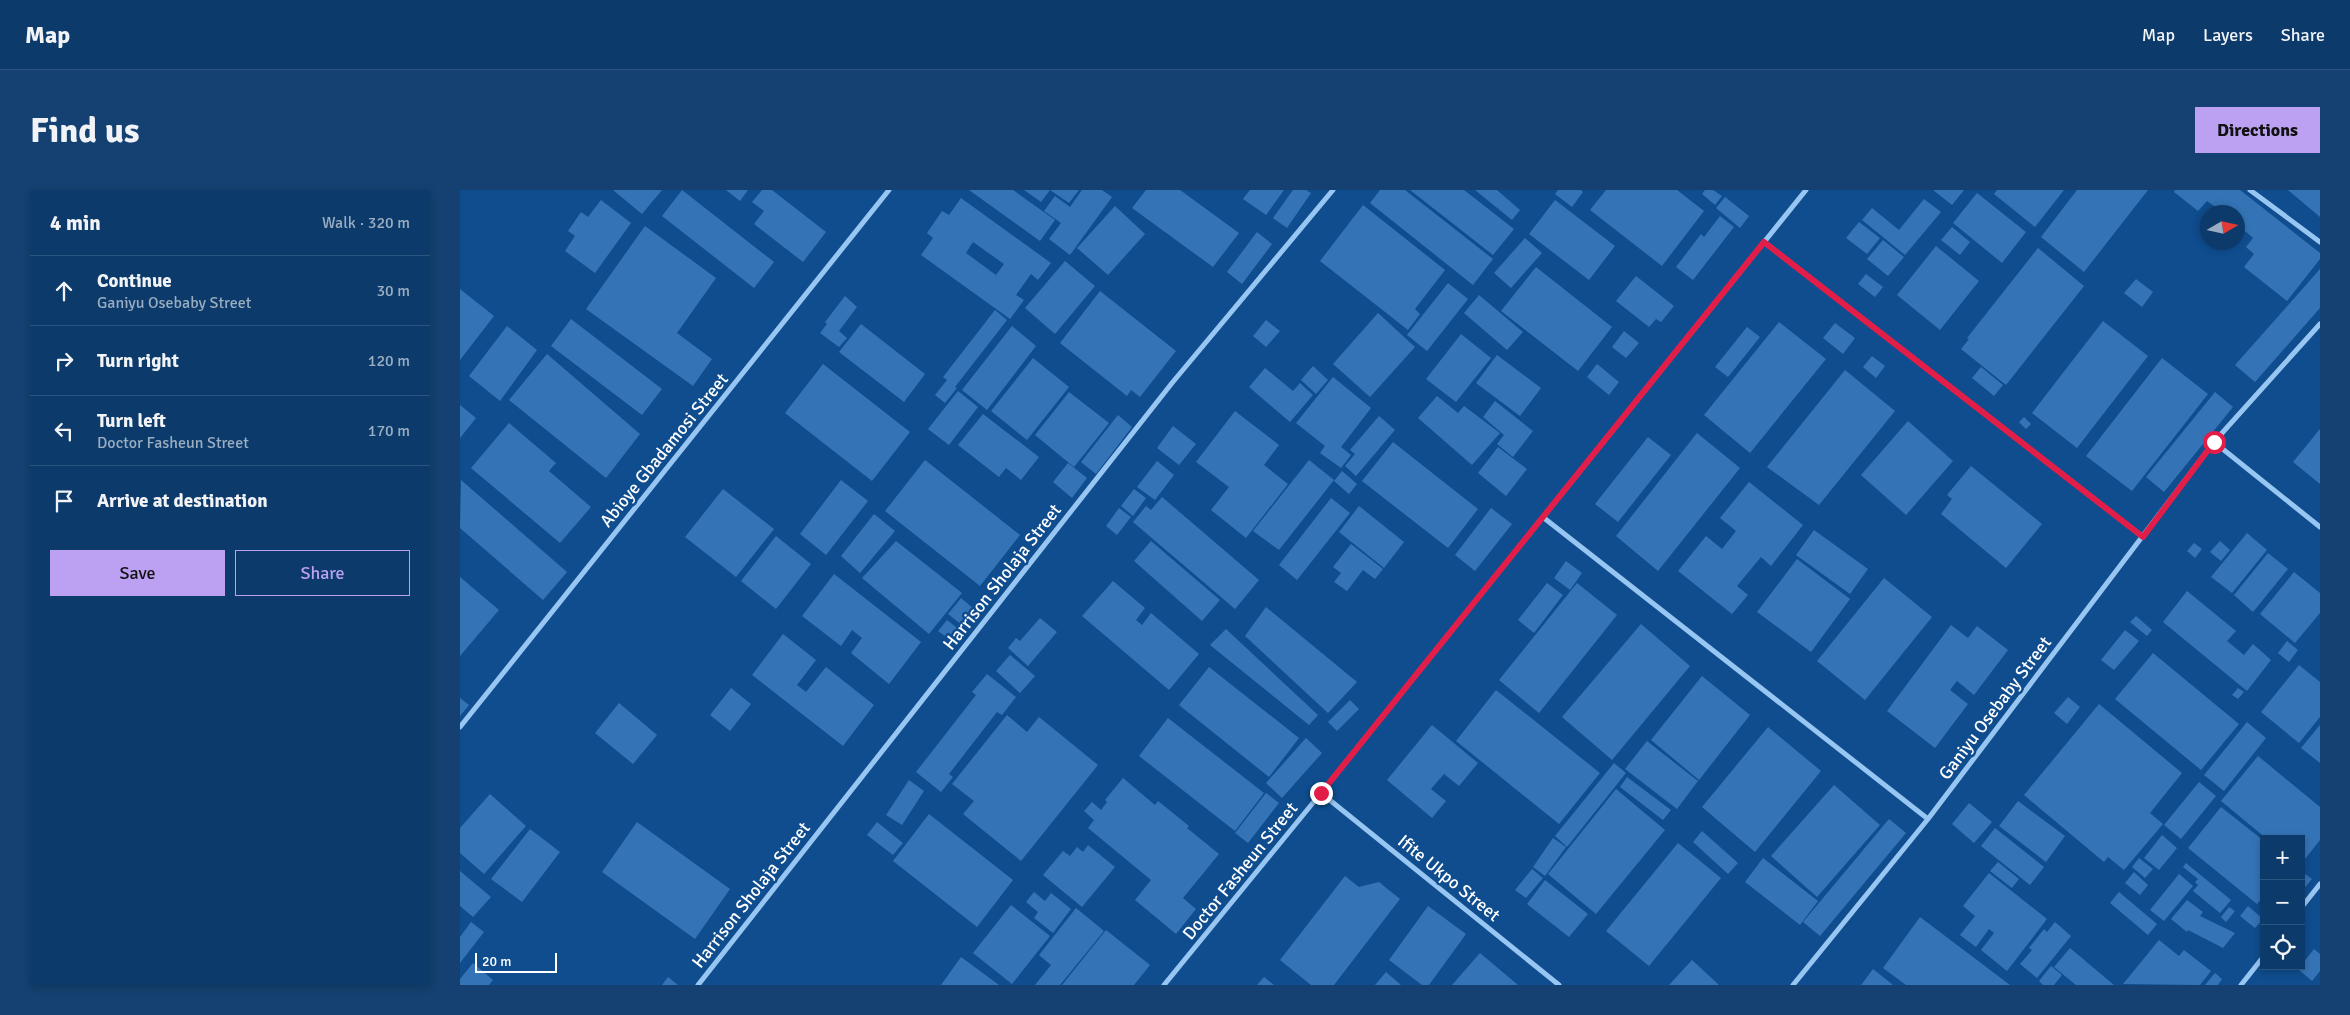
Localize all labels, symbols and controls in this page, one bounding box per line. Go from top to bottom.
text: Map [25,20,70,50]
text: Map [2142,24,2175,46]
text: Layers [2203,24,2253,46]
text: Share [2281,24,2325,46]
button: Directions [2195,107,2320,153]
text: Find us [30,109,140,152]
north arrow [2200,205,2245,250]
text: 4 min [50,210,101,236]
text: Walk · 320 m [322,213,410,233]
text: Continue [97,269,172,293]
icon: ahead [50,277,78,305]
text: 30 m [376,281,410,301]
text: Ganiyu Osebaby Street [97,293,251,313]
icon: right [50,347,78,375]
text: Turn right [97,349,179,373]
text: 120 m [368,351,410,371]
street label: Abioye Gbadamosi Street [595,369,733,531]
text: Turn left [97,409,166,433]
icon: left [50,417,78,445]
text: 170 m [368,421,410,441]
route start [2203,431,2226,454]
text: Doctor Fasheun Street [97,433,249,453]
icon: arrive [50,487,78,515]
text: Arrive at destination [97,489,268,513]
street label: Harrison Sholaja Street [938,500,1066,654]
button: Save [50,550,225,596]
button: Share [235,550,410,596]
street label: Ganiyu Osebaby Street [1934,632,2056,784]
route end [1310,782,1333,805]
street label: Doctor Fasheun Street [1178,798,1302,944]
street label: Harrison Sholaja Street [687,818,815,972]
street label: Ifite Ukpo Street [1393,830,1505,926]
map controls [2260,835,2305,970]
button: + [2260,835,2305,880]
button: − [2260,880,2305,925]
button: locate [2260,925,2305,970]
scale bar [475,950,558,973]
text: 20 m [482,953,511,970]

